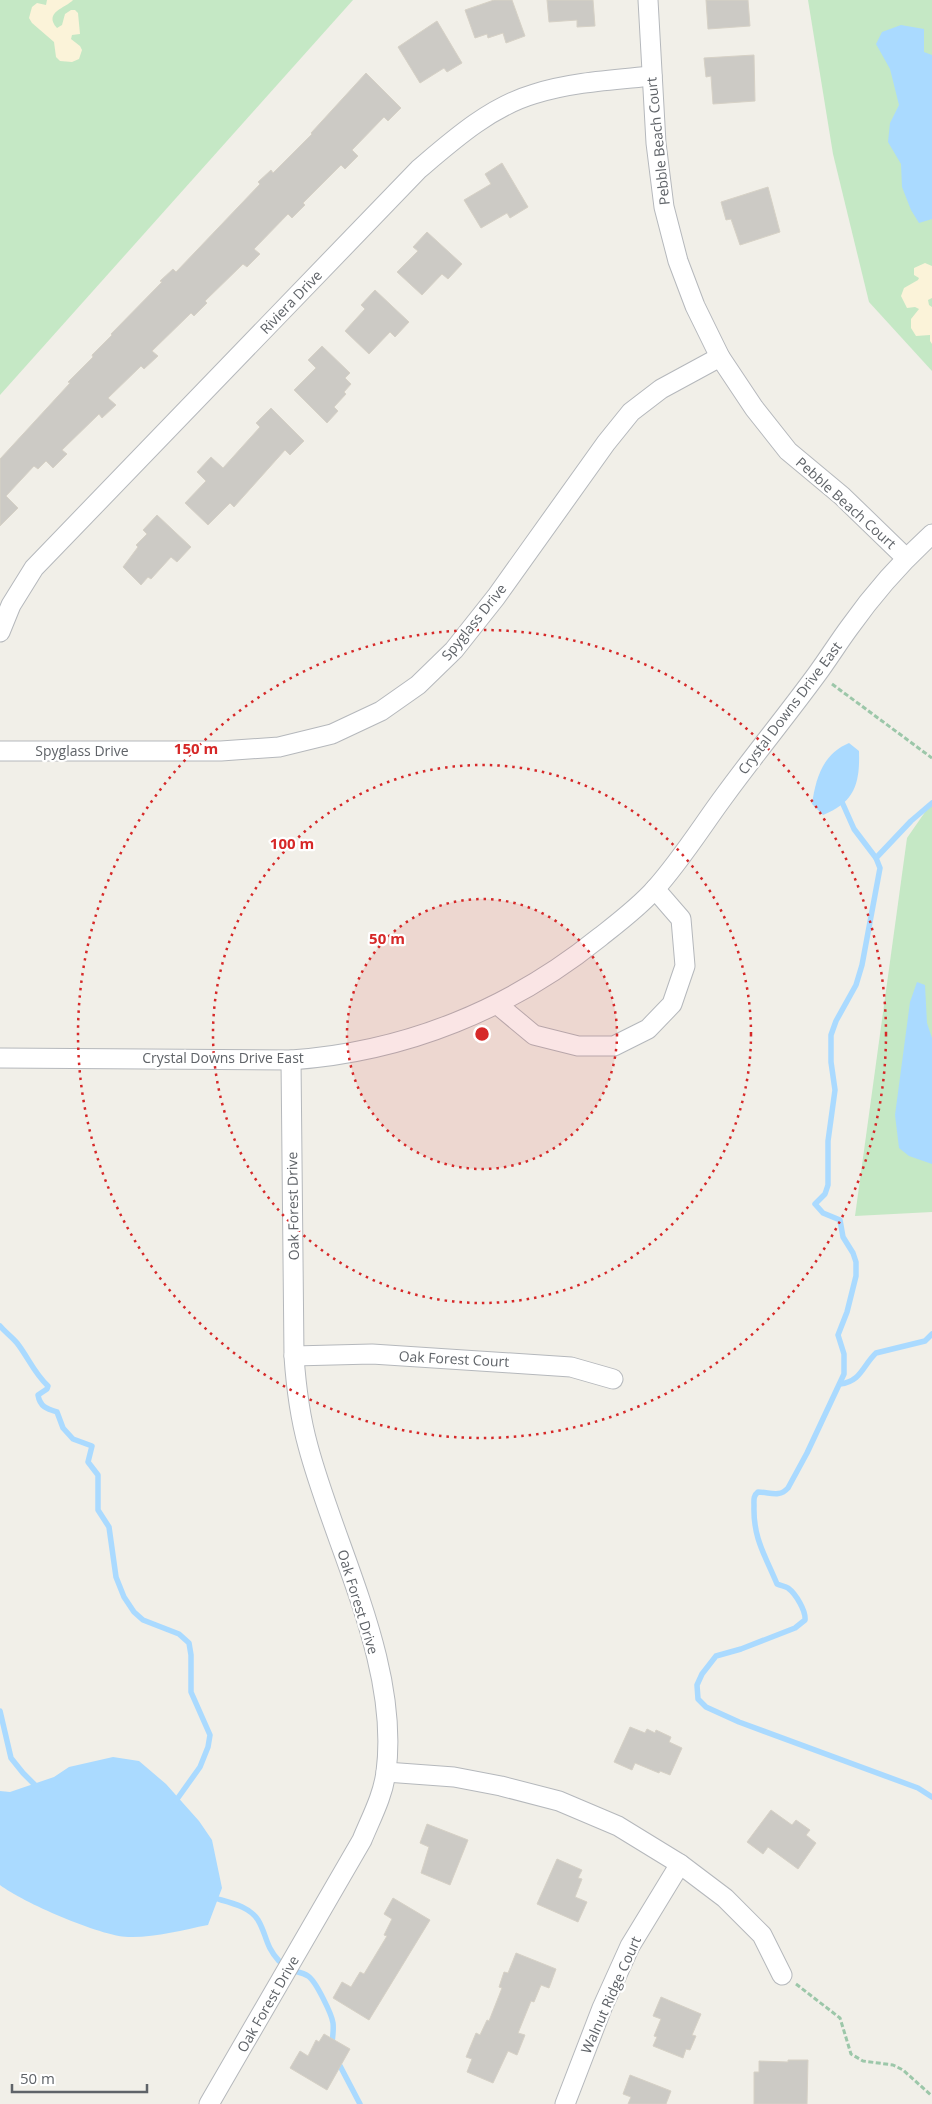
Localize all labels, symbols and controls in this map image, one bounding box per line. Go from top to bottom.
street label: Pebble Beach Court [641,76,674,206]
street label: Riviera Drive [255,265,326,338]
street label: Pebble Beach Court [792,453,900,553]
street label: Spyglass Drive [437,579,510,664]
street label: Crystal Downs Drive East [733,637,846,778]
text: 150 m [174,738,218,758]
street label: Spyglass Drive [35,741,129,760]
text: 100 m [270,833,314,853]
text: 50 m [369,928,405,948]
centre of rings [473,1025,491,1043]
street label: Crystal Downs Drive East [142,1048,304,1067]
street label: Oak Forest Drive [282,1151,303,1260]
street label: Oak Forest Court [398,1346,510,1371]
street label: Oak Forest Drive [334,1547,383,1657]
street label: Walnut Ridge Court [576,1933,645,2056]
street label: Oak Forest Drive [232,1952,303,2055]
scale bar [12,2062,148,2094]
text: 50 m [20,2068,55,2088]

